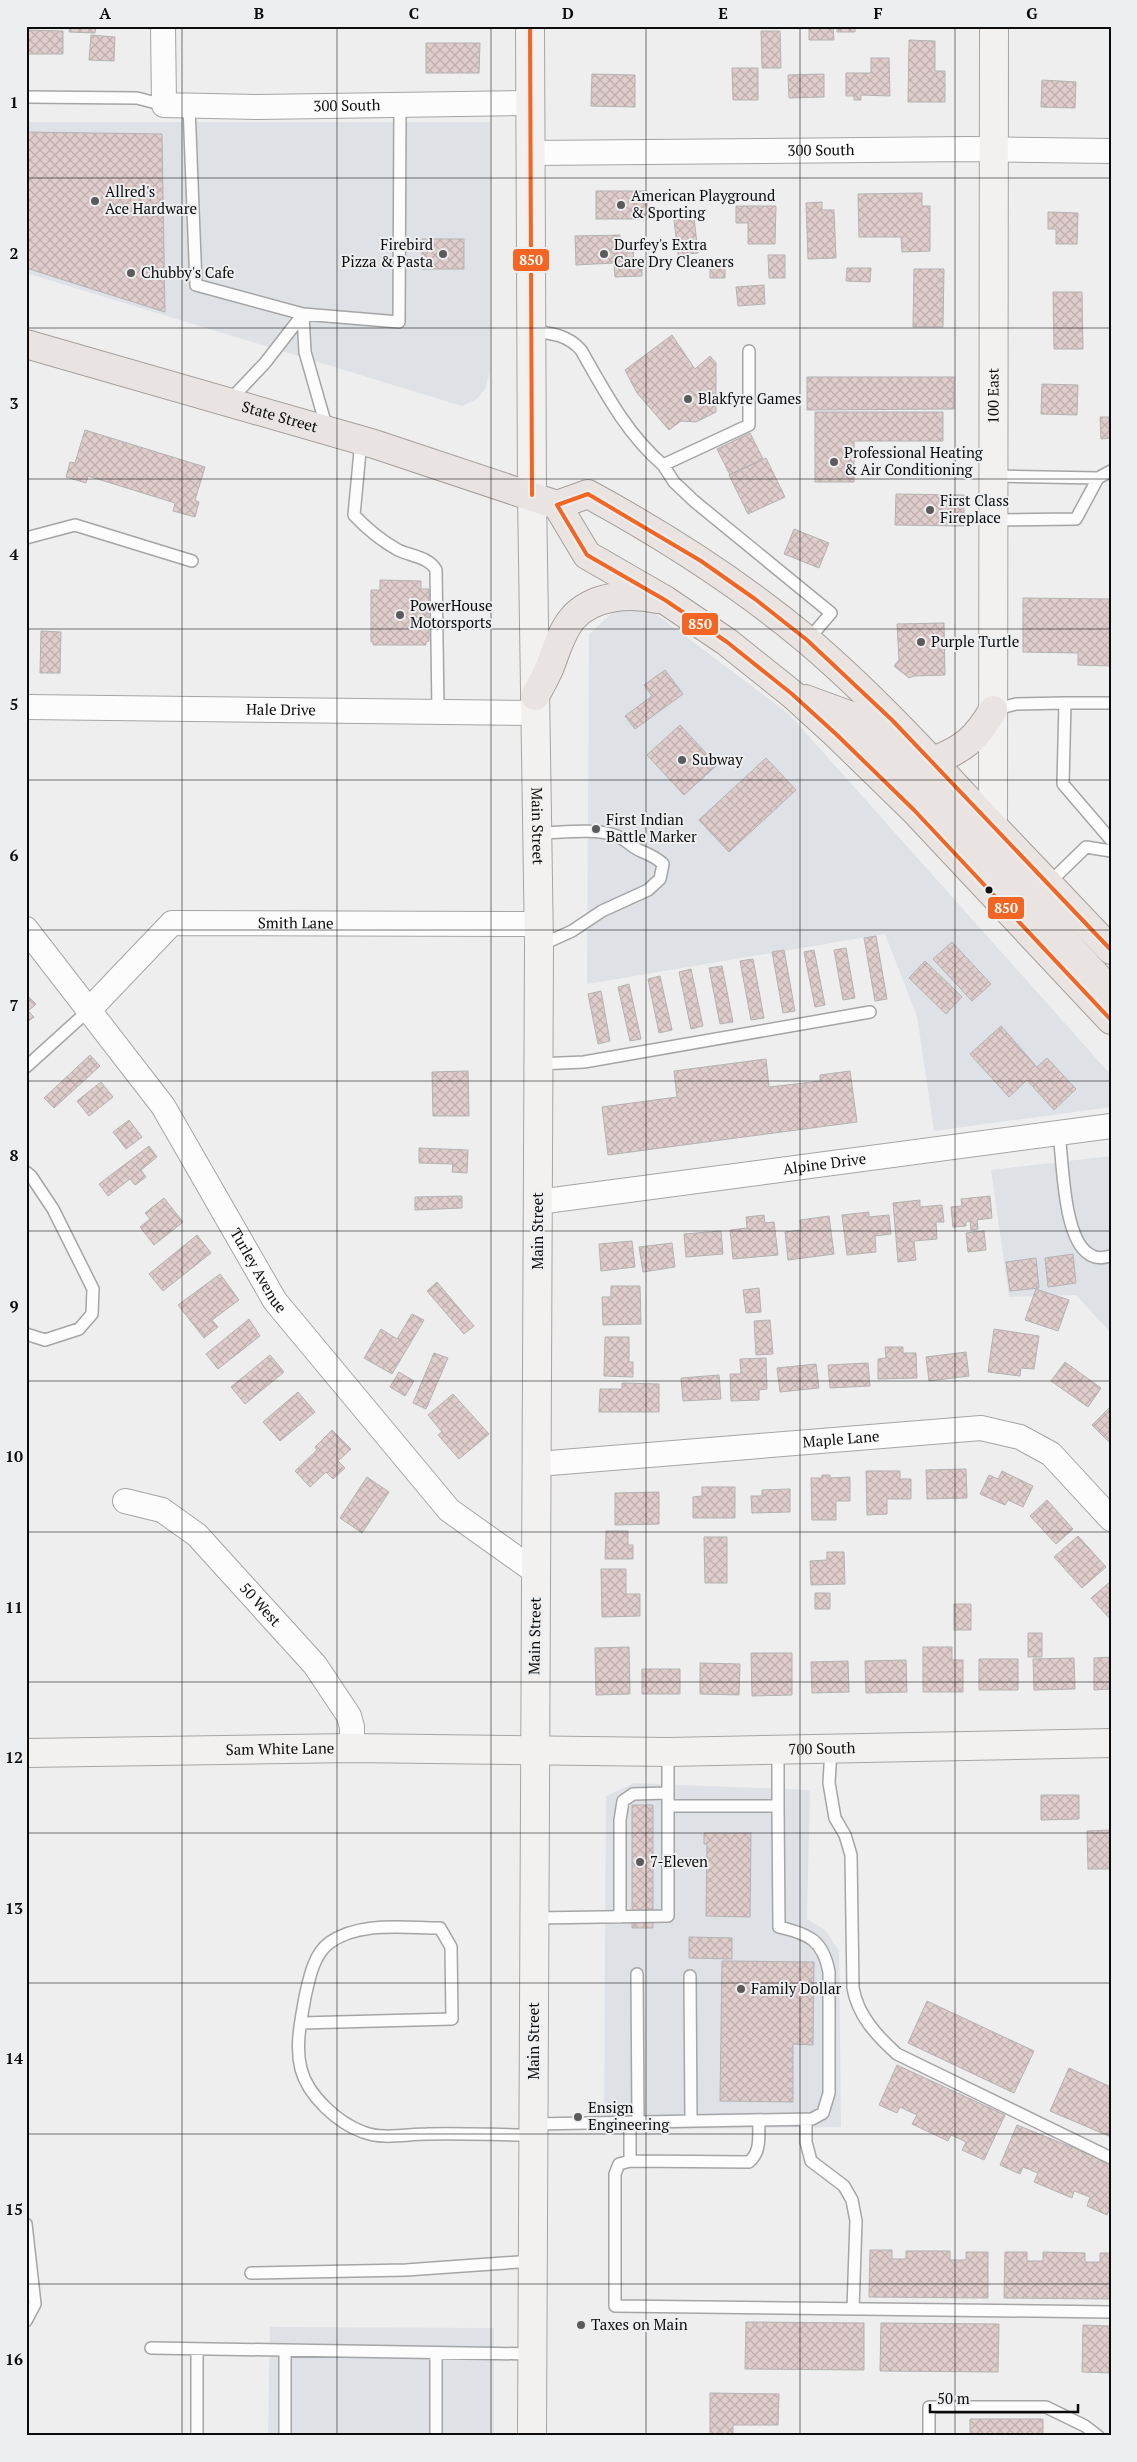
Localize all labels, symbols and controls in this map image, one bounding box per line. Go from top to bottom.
text: A [99,2,111,24]
text: B [254,2,264,24]
text: C [409,2,419,24]
text: D [562,2,574,24]
text: E [718,2,728,24]
text: F [873,2,883,24]
text: G [1026,2,1038,24]
text: 1 [9,91,19,113]
street label: 300 South [313,94,381,115]
street label: 300 South [787,139,855,160]
place label: Allred's Ace Hardware [105,181,197,218]
place label: American Playground & Sporting [631,185,775,222]
marker: Allred's Ace Hardware [89,195,101,207]
marker: American Playground & Sporting [615,199,627,211]
place label: Firebird Pizza & Pasta [341,234,433,271]
place label: Durfey's Extra Care Dry Cleaners [614,234,734,271]
text: 2 [9,242,19,264]
marker: Firebird Pizza & Pasta [437,248,449,260]
line badge: 850 [512,248,550,272]
marker: Durfey's Extra Care Dry Cleaners [598,248,610,260]
text: 850 [519,250,543,269]
place label: Chubby's Cafe [141,262,234,282]
marker: Chubby's Cafe [125,267,137,279]
street label: 100 East [983,368,1003,424]
place label: Blakfyre Games [698,388,802,408]
text: 3 [9,392,19,414]
marker: Blakfyre Games [682,393,694,405]
street label: State Street [240,396,321,436]
place label: Professional Heating & Air Conditioning [844,442,984,479]
marker: Professional Heating & Air Conditioning [828,456,840,468]
place label: First Class Fireplace [940,490,1009,527]
marker: First Class Fireplace [924,504,936,516]
text: 4 [9,543,19,565]
place label: PowerHouse Motorsports [410,595,493,632]
marker: PowerHouse Motorsports [394,609,406,621]
line badge: 850 [681,612,719,636]
text: 850 [688,614,712,633]
place label: Purple Turtle [931,631,1019,651]
marker: Purple Turtle [915,636,927,648]
text: 5 [9,693,19,715]
street label: Hale Drive [246,699,316,719]
place label: Subway [692,749,743,769]
marker: Subway [676,754,688,766]
street label: Main Street [528,787,549,865]
place label: First Indian Battle Marker [606,809,697,846]
marker: First Indian Battle Marker [590,823,602,835]
text: 6 [9,844,19,866]
unlabelled marker [984,885,994,895]
line badge: 850 [987,896,1025,920]
text: 850 [994,898,1018,917]
street label: Smith Lane [258,912,334,932]
text: 7 [9,994,19,1016]
text: 8 [9,1144,19,1166]
street label: Alpine Drive [782,1148,867,1178]
street label: Main Street [527,1192,547,1270]
street label: Turley Avenue [226,1224,292,1317]
text: 9 [9,1295,19,1317]
street label: Maple Lane [802,1425,880,1451]
text: 10 [5,1445,23,1467]
street label: 50 West [236,1578,286,1630]
text: 11 [5,1596,23,1618]
street label: Main Street [523,1597,545,1675]
street label: Sam White Lane [225,1737,334,1759]
street label: 700 South [788,1737,856,1759]
text: 12 [5,1746,23,1768]
place label: 7-Eleven [650,1851,708,1871]
marker: 7-Eleven [634,1856,646,1868]
text: 13 [5,1897,23,1919]
place label: Family Dollar [751,1978,841,1998]
marker: Family Dollar [735,1983,747,1995]
street label: Main Street [523,2002,543,2080]
text: 14 [5,2047,23,2069]
place label: Ensign Engineering [588,2097,670,2134]
marker: Ensign Engineering [572,2111,584,2123]
text: 15 [5,2198,23,2220]
place label: Taxes on Main [591,2314,688,2334]
marker: Taxes on Main [575,2319,587,2331]
text: 16 [5,2348,23,2370]
scale bar [930,2382,1077,2414]
text: 50 m [937,2388,970,2408]

